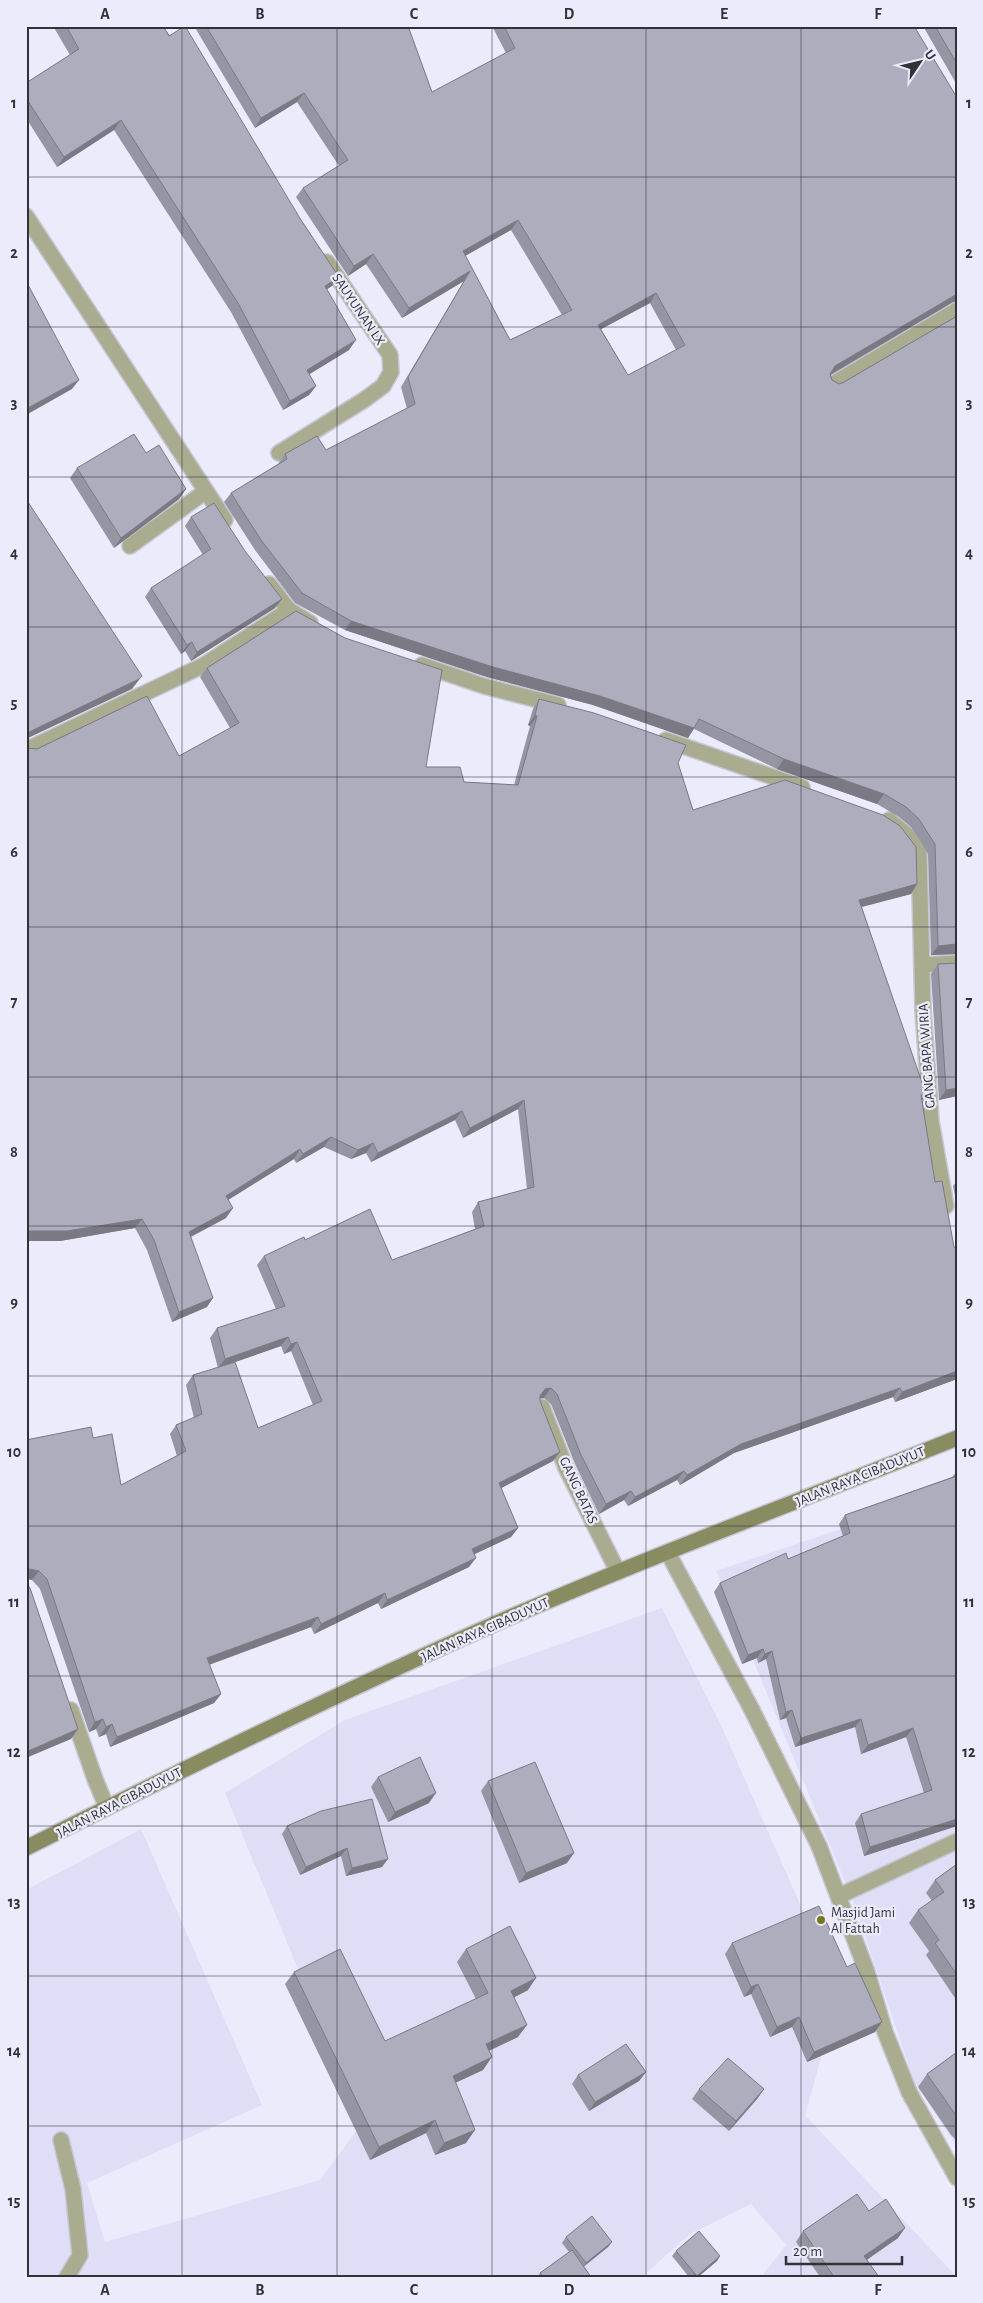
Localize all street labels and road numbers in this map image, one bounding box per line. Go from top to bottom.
street label: SAUYUNAN LX [329,271,387,348]
street label: GANG BAPA WIRIA [916,1003,938,1109]
street label: JALAN RAYA CIBADUYUT [794,1445,927,1509]
street label: GANG BATAS [556,1455,600,1526]
street label: JALAN RAYA CIBADUYUT [420,1595,551,1664]
street label: JALAN RAYA CIBADUYUT [55,1765,184,1840]

